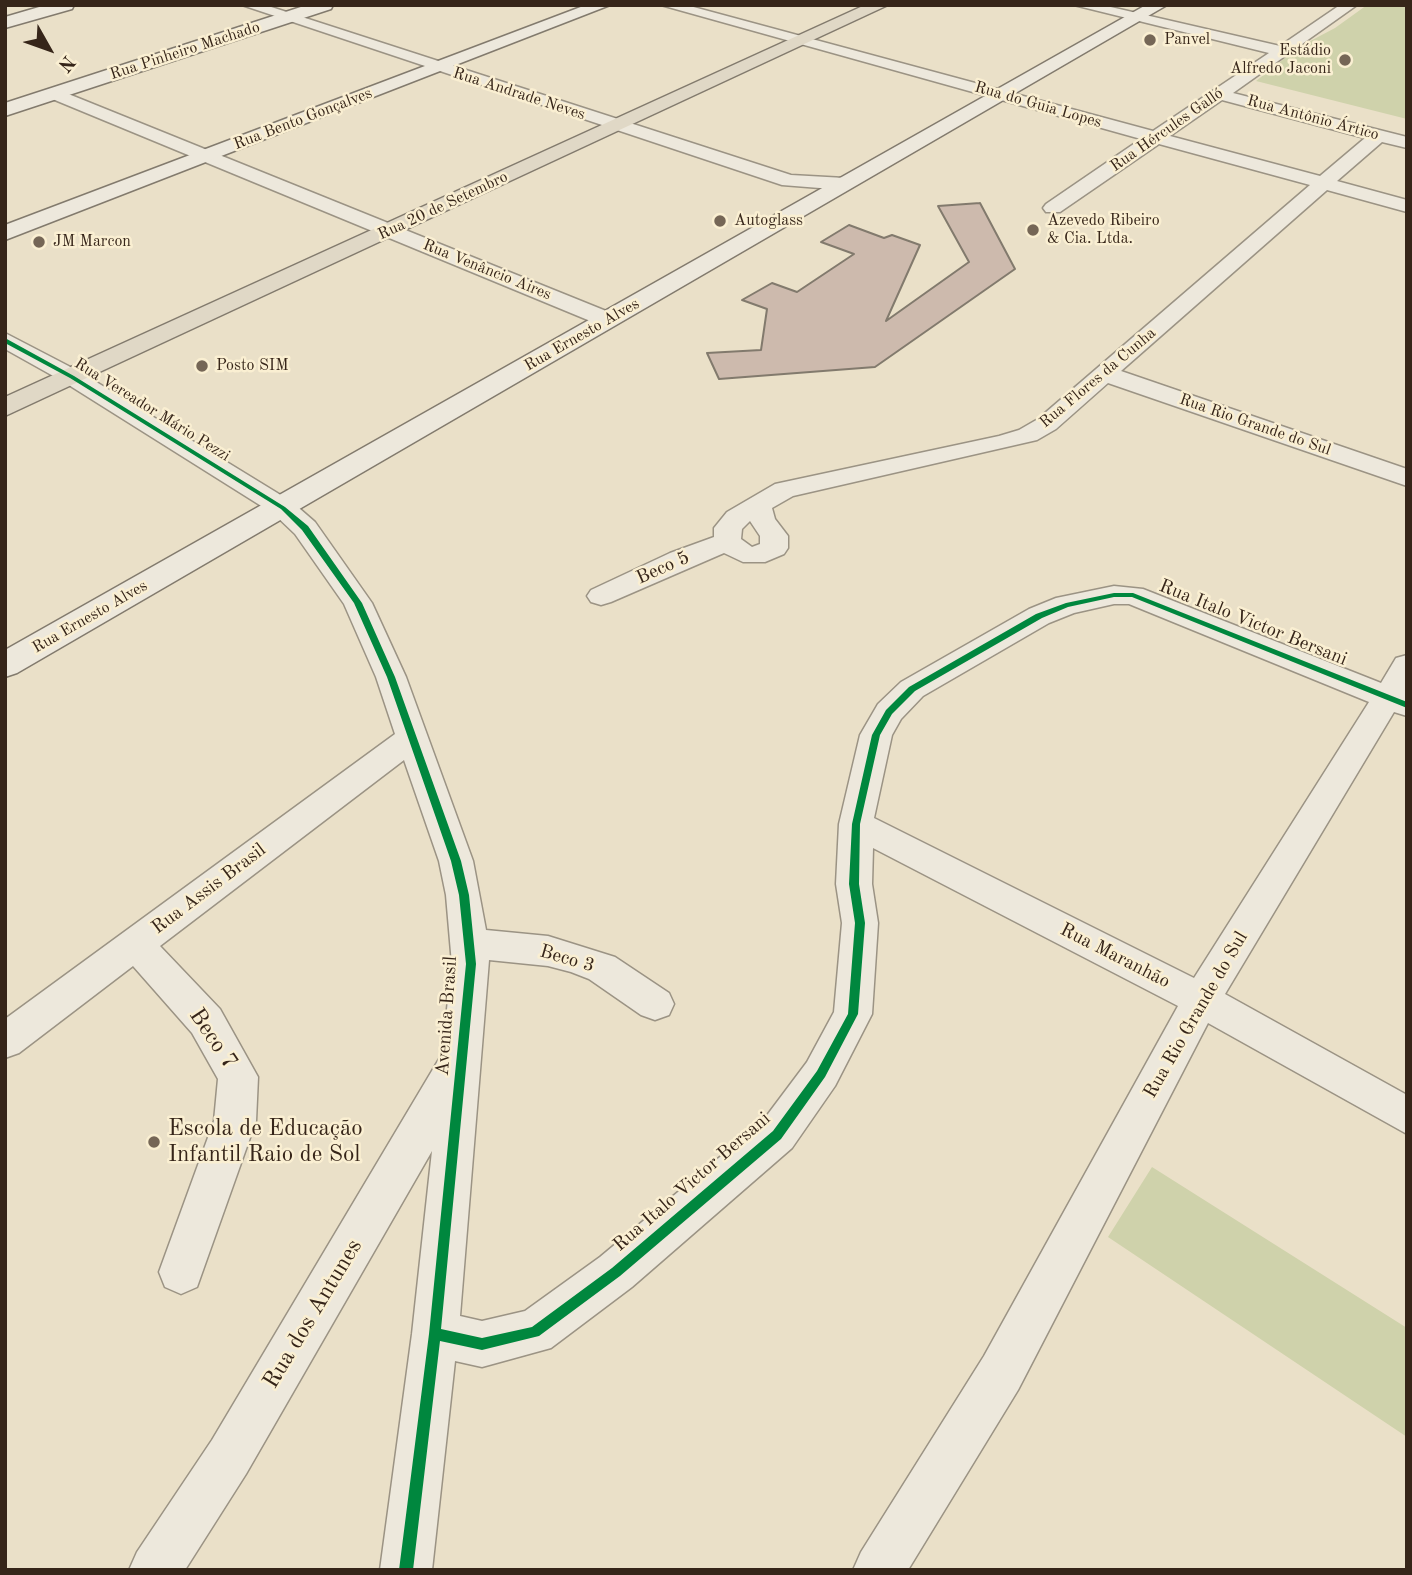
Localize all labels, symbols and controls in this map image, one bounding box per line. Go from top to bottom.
north arrow [14,14,84,84]
street label: Rua Pinheiro Machado [107,18,263,84]
place label: Panvel [1164,30,1210,50]
marker: Panvel [1142,32,1158,48]
place label: Estádio Alfredo Jaconi [1230,41,1331,79]
text: N [54,51,77,74]
marker: Estádio Alfredo Jaconi [1337,52,1353,68]
street label: Rua Andrade Neves [450,64,588,124]
street label: Rua do Guia Lopes [972,78,1104,132]
street label: Rua Bento Gonçalves [231,84,375,154]
street label: Rua Hércules Galló [1107,84,1227,176]
street label: Rua Antônio Ártico [1245,91,1381,145]
street label: Rua 20 de Setembro [375,167,511,245]
place label: Autoglass [734,211,803,231]
place label: Azevedo Ribeiro & Cia. Ltda. [1047,211,1160,249]
marker: Autoglass [712,213,728,229]
marker: Azevedo Ribeiro & Cia. Ltda. [1025,222,1041,238]
place label: JM Marcon [53,232,131,252]
marker: JM Marcon [31,234,47,250]
street label: Rua Venâncio Aires [420,235,554,305]
street label: Rua Ernesto Alves [521,294,643,376]
street label: Rua Flores da Cunha [1036,324,1160,432]
street label: Rua Vereador Mário Pezzi [71,354,233,466]
place label: Posto SIM [216,356,289,376]
marker: Posto SIM [194,358,210,374]
street label: Rua Rio Grande do Sul [1177,390,1333,460]
street label: Beco 5 [633,546,693,590]
street label: Rua Italo Victor Bersani [1156,575,1350,671]
street label: Rua Ernesto Alves [29,576,151,658]
street label: Rua Assis Brasil [147,839,271,939]
street label: Rua Maranhão [1056,919,1174,993]
street label: Rua Rio Grande do Sul [1139,928,1253,1102]
street label: Beco 3 [537,940,597,978]
street label: Avenida Brasil [431,955,463,1077]
street label: Beco 7 [183,1003,243,1075]
street label: Rua Italo Victor Bersani [609,1107,775,1257]
place label: Escola de Educação Infantil Raio de Sol [168,1115,363,1169]
marker: Escola de Educação Infantil Raio de Sol [146,1134,162,1150]
street label: Rua dos Antunes [257,1234,369,1394]

